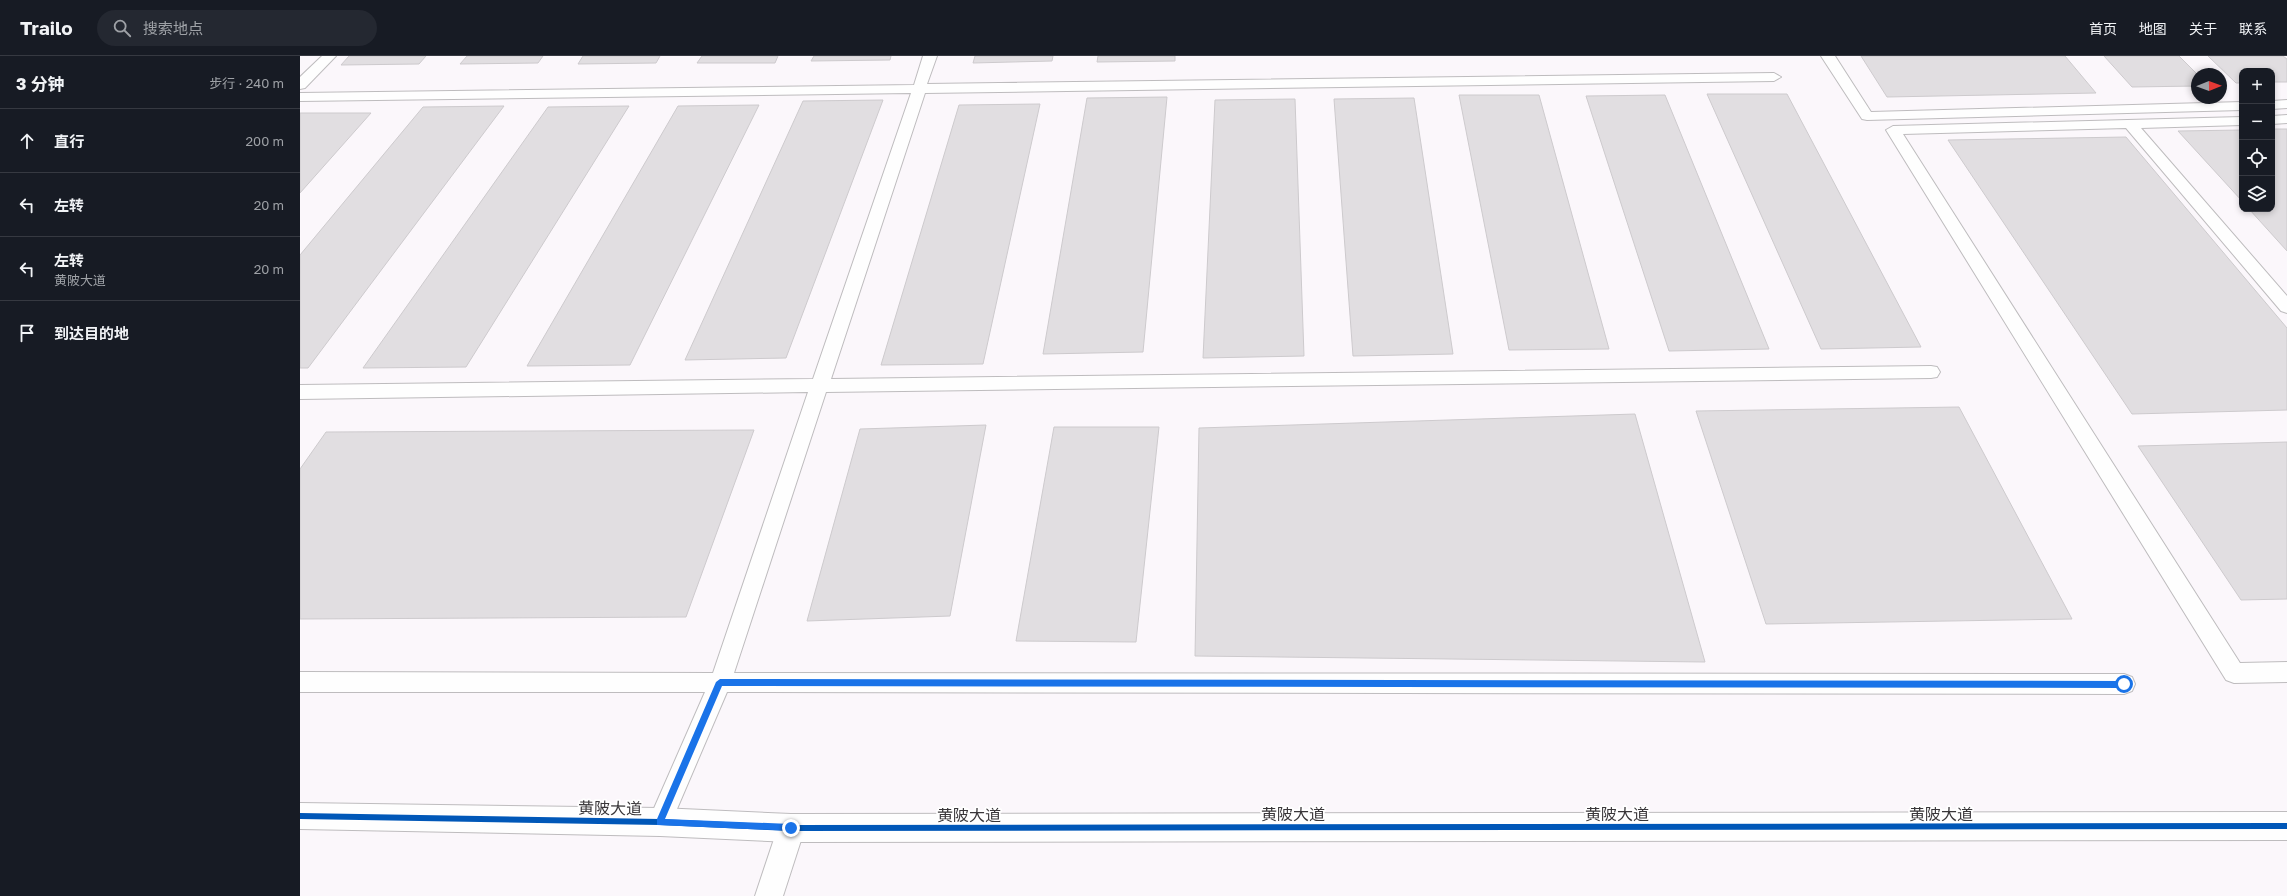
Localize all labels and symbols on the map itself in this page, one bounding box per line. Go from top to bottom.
north arrow [2191,68,2227,104]
route start [2115,675,2133,693]
street label: 黄陂大道 [578,797,642,819]
street label: 黄陂大道 [1261,804,1325,824]
street label: 黄陂大道 [1585,804,1649,824]
street label: 黄陂大道 [1909,804,1973,824]
street label: 黄陂大道 [937,805,1001,825]
route end [782,819,800,837]

